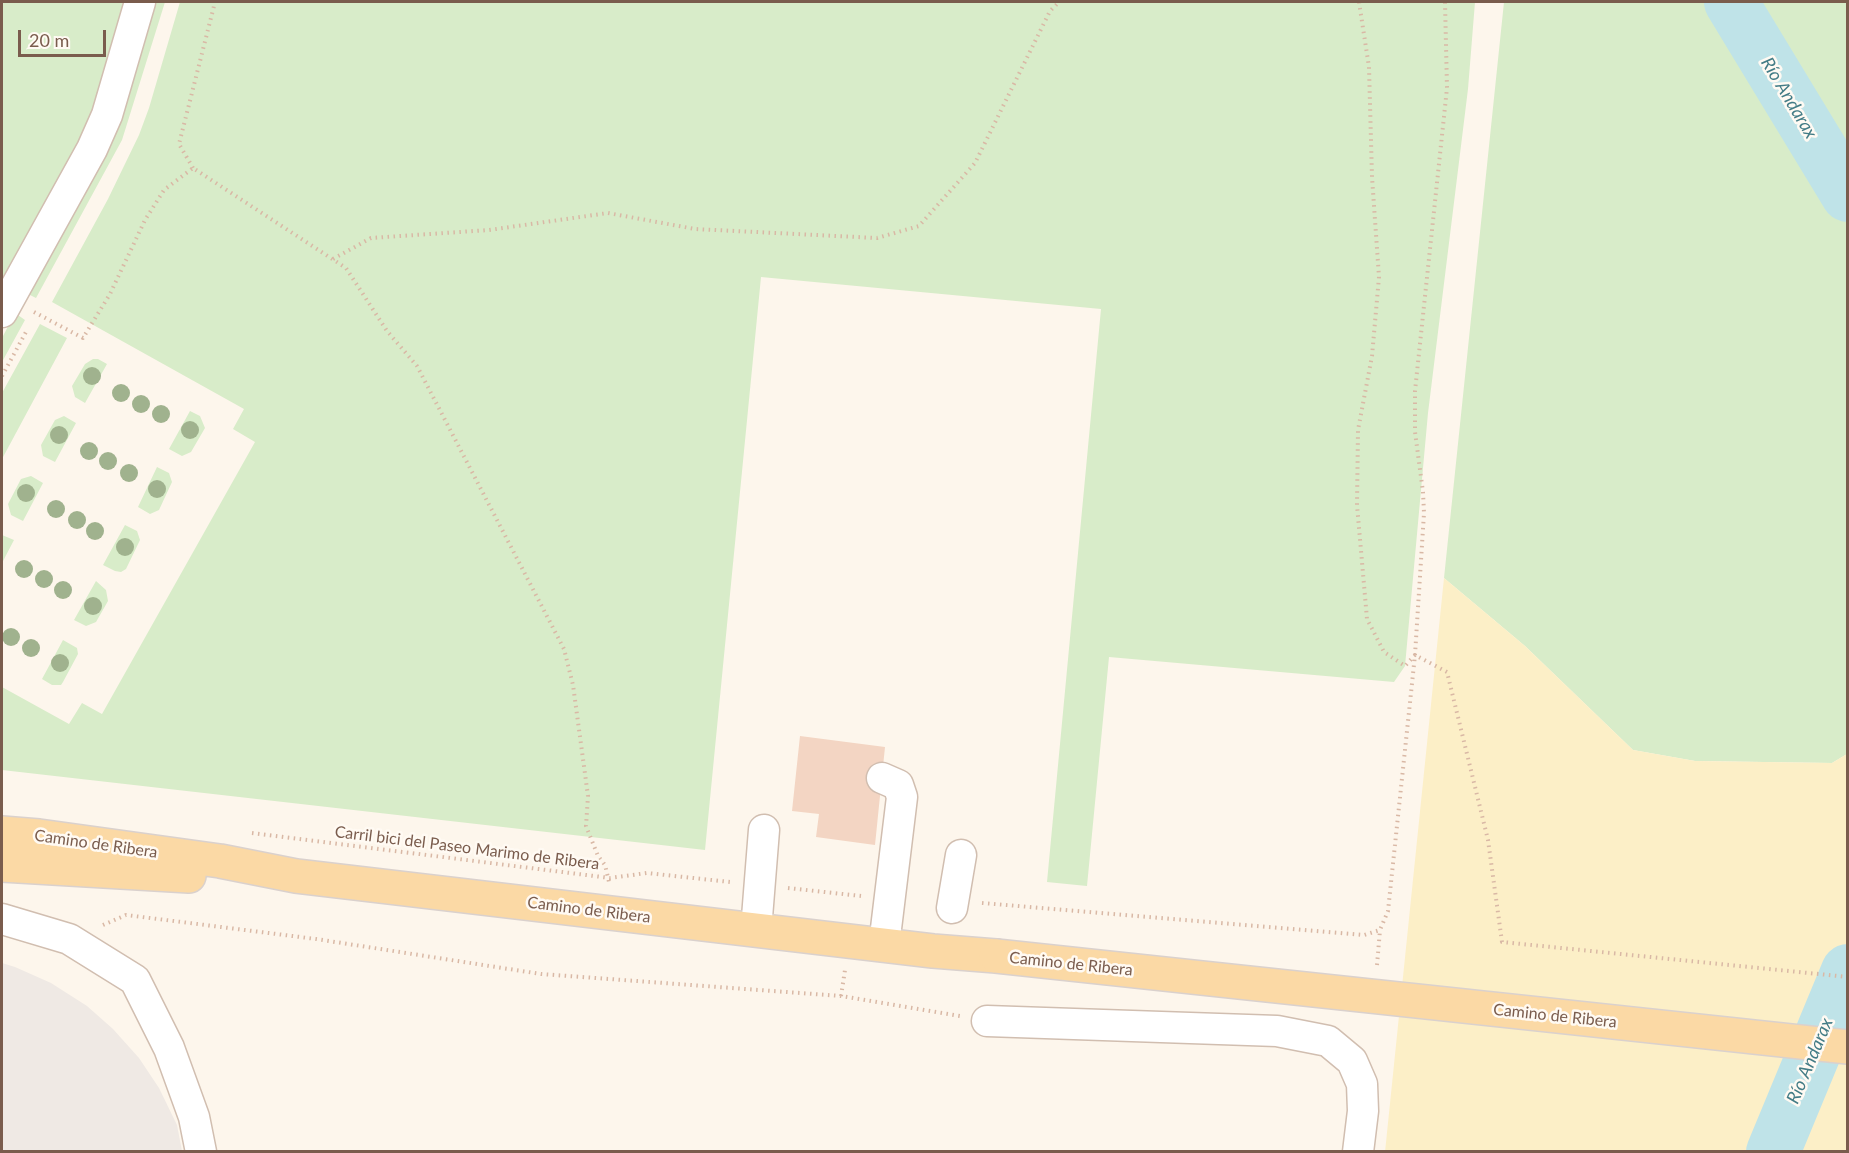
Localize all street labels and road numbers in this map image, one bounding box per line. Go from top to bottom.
street label: Carril bici del Paseo Marimo de Ribera [334,822,600,874]
street label: Camino de Ribera [33,826,159,862]
street label: Camino de Ribera [526,893,652,927]
street label: Camino de Ribera [1008,948,1134,980]
street label: Camino de Ribera [1492,1000,1618,1032]

